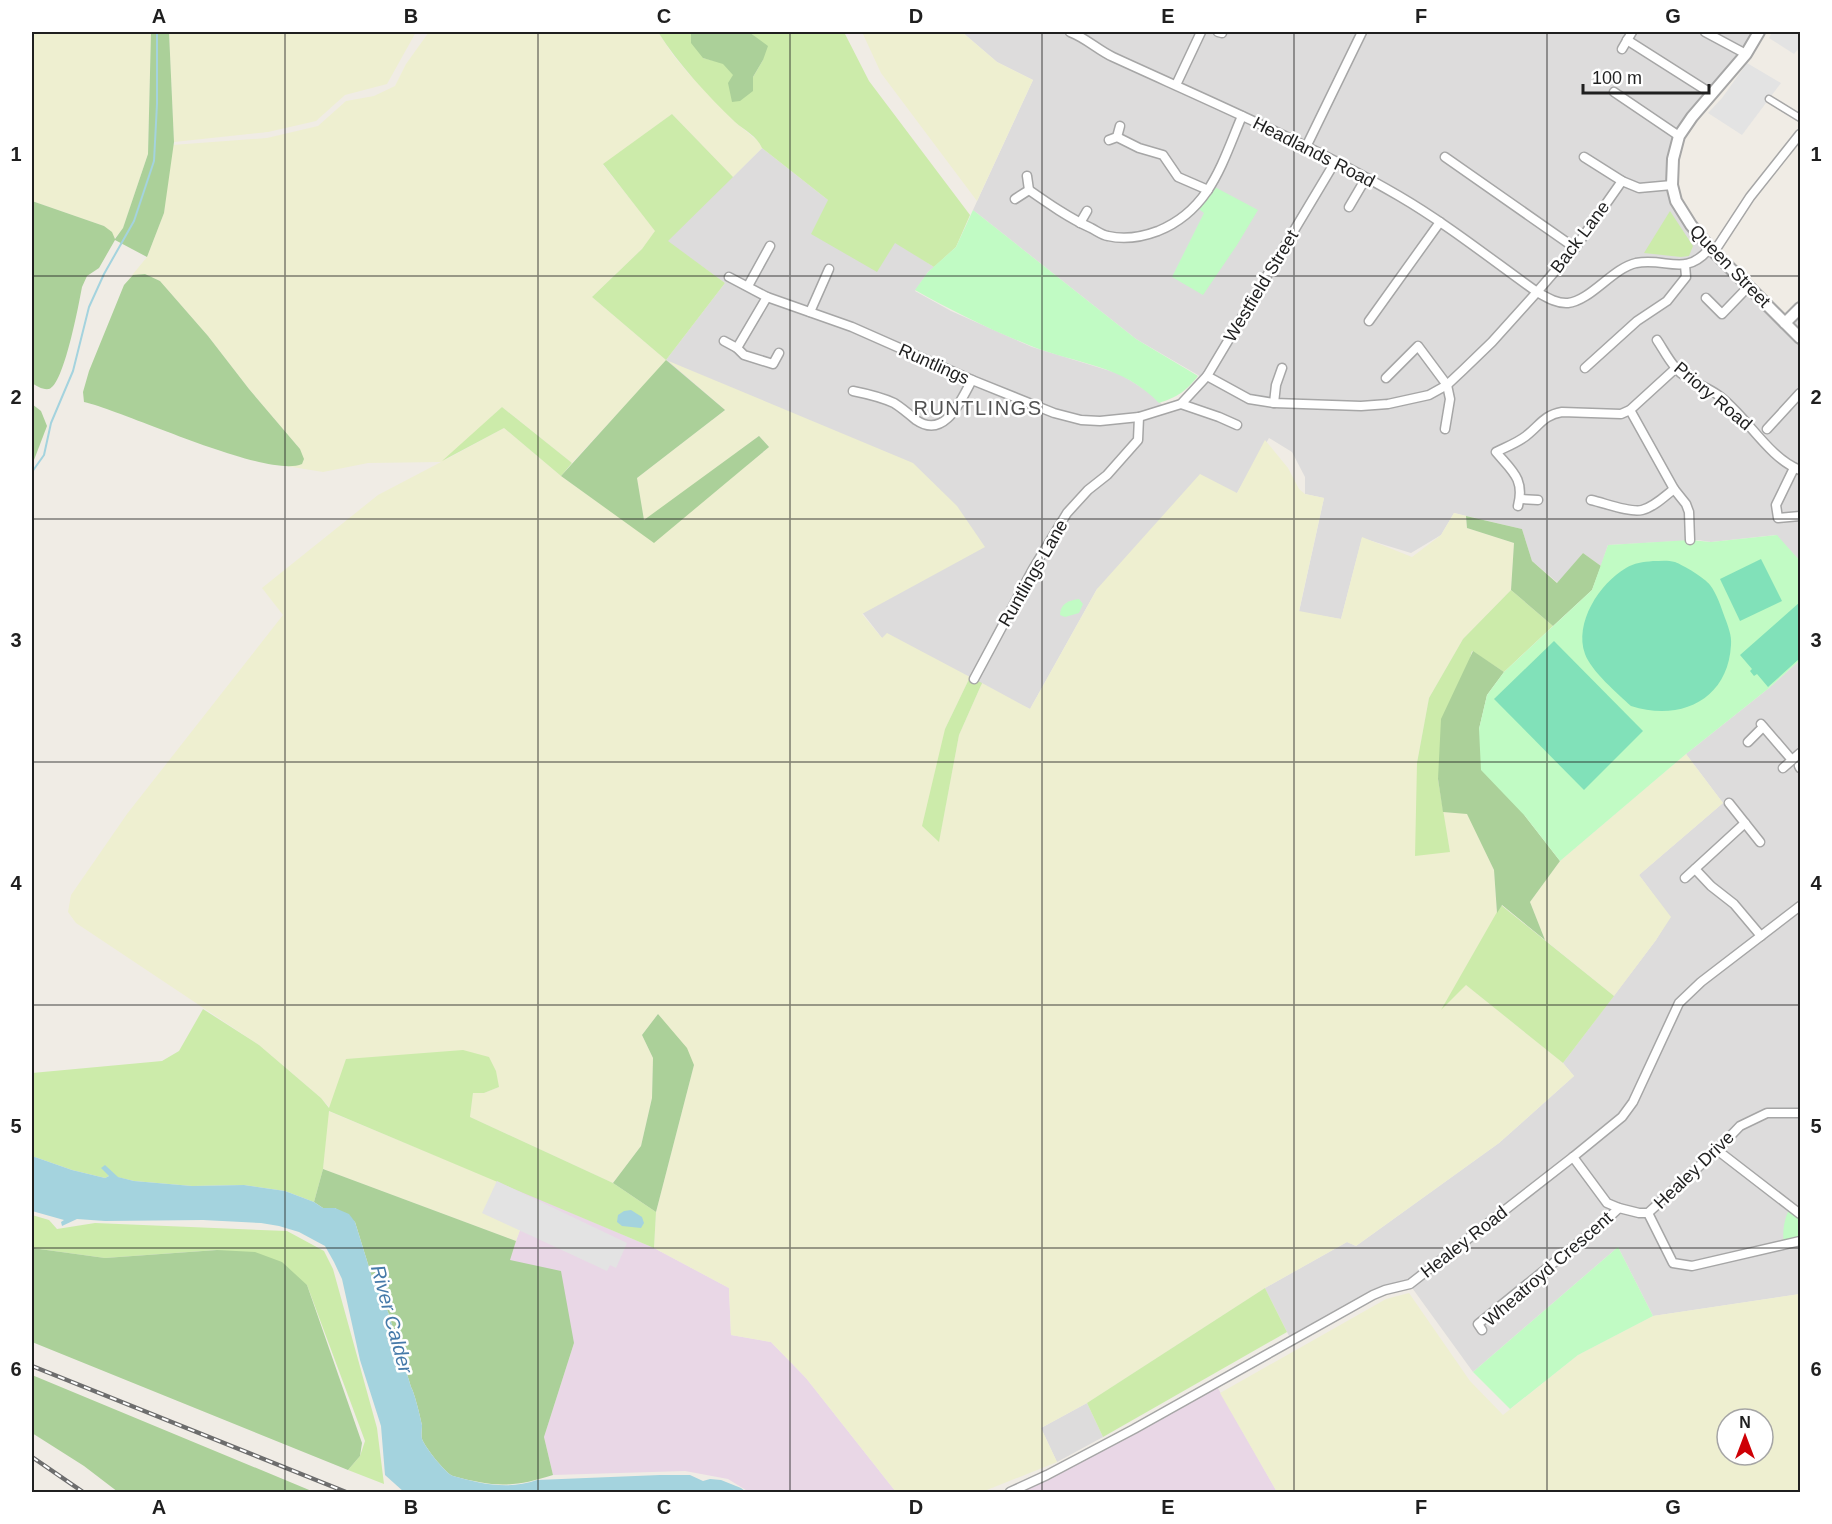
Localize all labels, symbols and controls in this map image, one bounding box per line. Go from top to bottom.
text: A [152,5,166,27]
text: B [404,5,418,27]
text: C [657,5,671,27]
text: D [909,5,923,27]
text: E [1161,5,1175,27]
text: F [1415,5,1427,27]
text: G [1665,5,1681,27]
scale bar [1583,57,1709,95]
text: 100 m [1592,68,1642,88]
street label: Headlands Road [1250,113,1378,191]
text: 1 [10,143,22,165]
text: 1 [1810,143,1822,165]
street label: Back Lane [1546,197,1614,277]
street label: Queen Street [1686,221,1774,311]
street label: Westfield Street [1220,227,1302,345]
street label: Runtlings [896,340,972,388]
street label: Priory Road [1670,358,1756,434]
text: 2 [10,386,22,408]
text: 2 [1810,386,1822,408]
district label: RUNTLINGS [913,397,1043,419]
street label: Runtlings Lane [994,516,1072,630]
text: 3 [10,629,22,651]
text: 3 [1810,629,1822,651]
text: 4 [10,872,22,894]
text: 4 [1810,872,1822,894]
text: 5 [10,1115,22,1137]
text: 5 [1810,1115,1822,1137]
street label: Healey Drive [1650,1127,1738,1213]
street label: Healey Road [1417,1202,1511,1282]
street label: Wheatroyd Crescent [1480,1208,1616,1330]
water label: River Calder [367,1262,417,1377]
text: 6 [10,1358,22,1380]
text: 6 [1810,1358,1822,1380]
north arrow [1715,1407,1775,1467]
text: N [1739,1414,1751,1431]
text: A [152,1496,166,1518]
text: B [404,1496,418,1518]
text: C [657,1496,671,1518]
text: D [909,1496,923,1518]
text: E [1161,1496,1175,1518]
text: F [1415,1496,1427,1518]
text: G [1665,1496,1681,1518]

